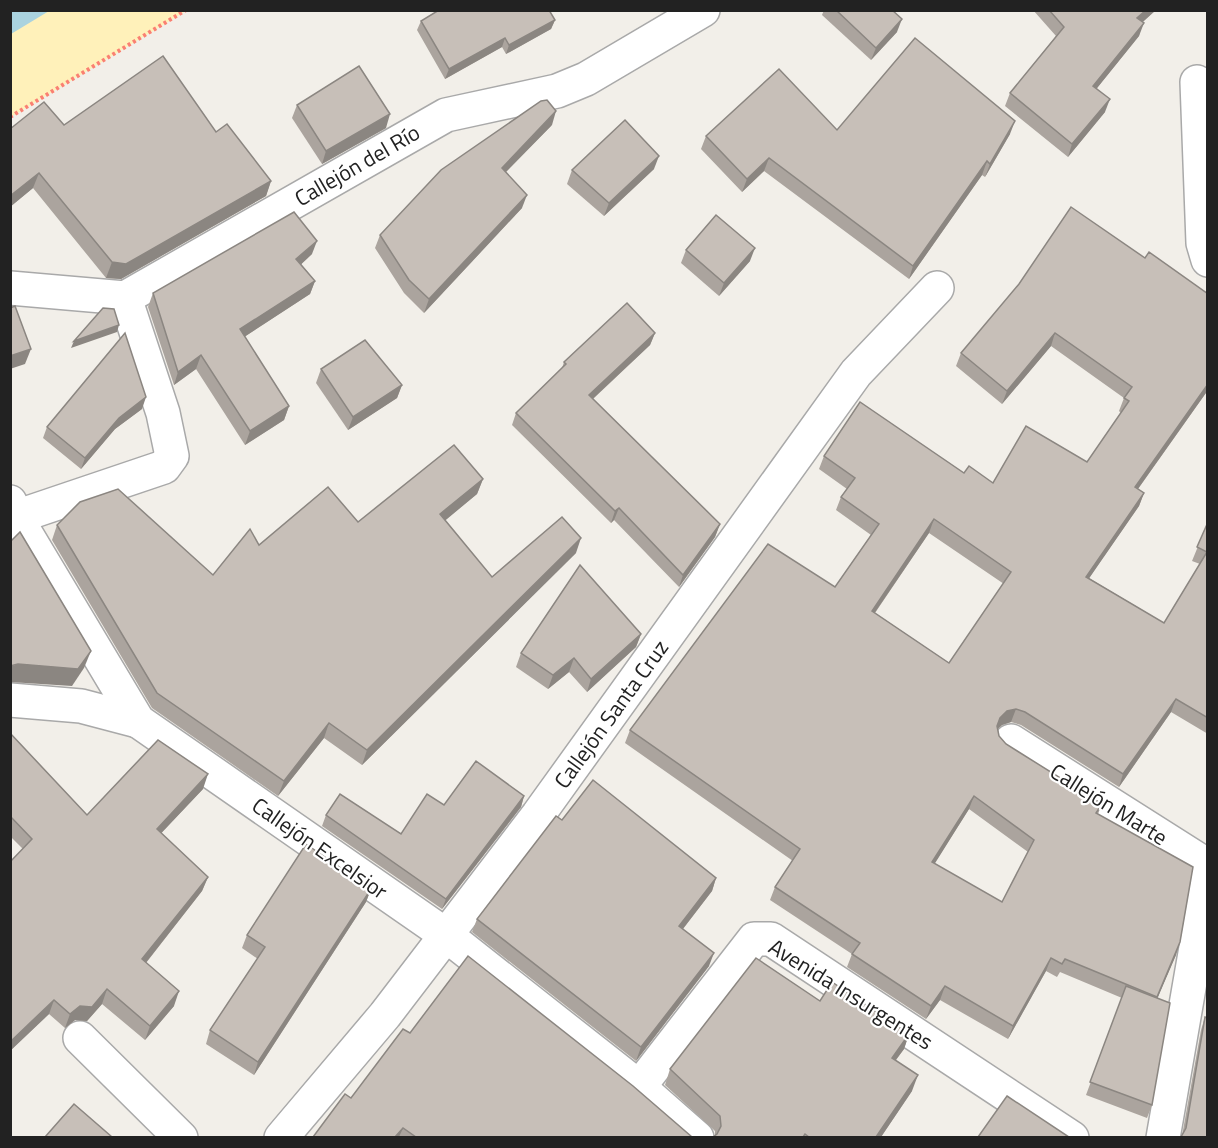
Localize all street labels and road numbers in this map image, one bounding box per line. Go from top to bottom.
street label: Callejón del Río [288,115,426,215]
street label: Callejón Santa Cruz [545,632,677,796]
street label: Callejón Marte [1043,754,1175,854]
street label: Callejón Excelsior [245,788,395,908]
street label: Avenida Insurgentes [762,930,940,1058]

